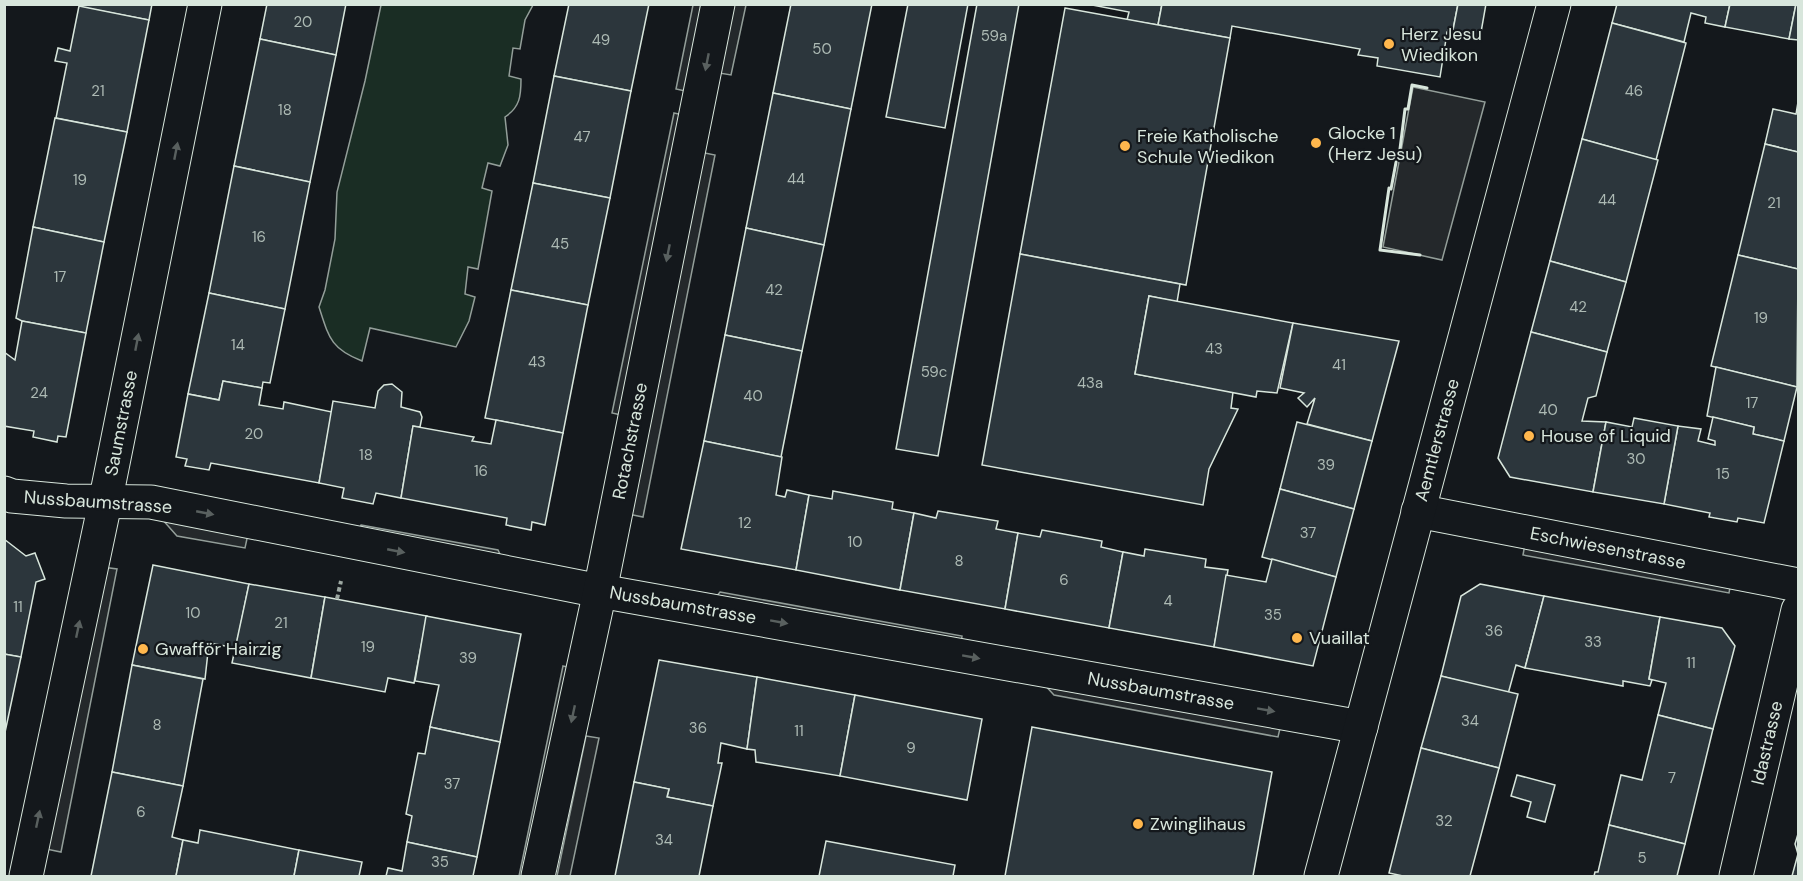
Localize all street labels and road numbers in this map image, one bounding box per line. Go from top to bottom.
street label: Saumstrasse [99,368,143,478]
street label: Aemtlerstrasse [1409,376,1465,504]
street label: Rotachstrasse [607,381,653,501]
street label: Nussbaumstrasse [23,485,173,519]
street label: Eschwiesenstrasse [1528,521,1688,575]
street label: Nussbaumstrasse [608,580,758,630]
street label: Nussbaumstrasse [1086,666,1236,716]
street label: Idastrasse [1746,699,1788,787]

